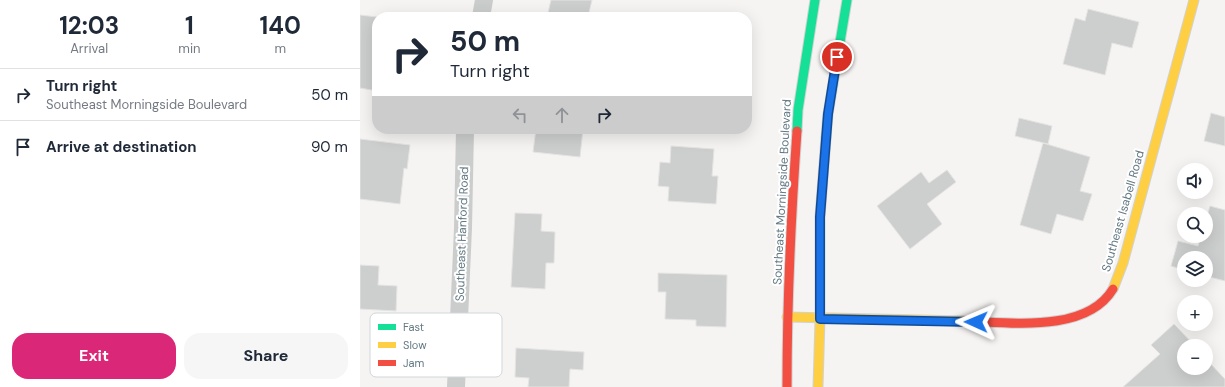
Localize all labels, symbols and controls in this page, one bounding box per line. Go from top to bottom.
text: 12:03 [59,10,119,41]
text: 1 [185,10,194,41]
text: 140 [260,10,301,41]
text: 50 m [450,23,520,60]
icon: right [384,28,436,80]
text: Arrival [70,40,108,57]
text: min [178,40,200,57]
text: m [274,40,286,57]
pin [820,40,854,74]
icon: arrive [826,46,848,68]
text: Turn right [450,59,530,83]
text: Turn right [46,76,117,96]
icon: right [12,84,34,106]
text: 50 m [311,85,348,105]
text: Southeast Morningside Boulevard [46,96,247,113]
street label: Southeast Morningside Boulevard [769,99,795,285]
icon: left [509,104,531,126]
icon: ahead [551,104,573,126]
icon: right [593,104,615,126]
icon: arrive [12,136,34,158]
text: Arrive at destination [46,137,197,157]
text: 90 m [311,137,348,157]
street label: Southeast Isabell Road [1098,148,1148,274]
map controls [1177,163,1213,375]
button: sound [1177,163,1213,199]
street label: Southeast Hanford Road [452,166,472,302]
button: search [1177,207,1213,243]
button: layers [1177,251,1213,287]
button: + [1177,295,1213,331]
position arrow [955,301,997,343]
legend [370,313,502,377]
text: Fast [403,320,424,334]
button: Exit [12,333,176,379]
button: Share [184,333,348,379]
text: Slow [403,338,427,352]
button: − [1177,339,1213,375]
text: Jam [403,356,424,370]

